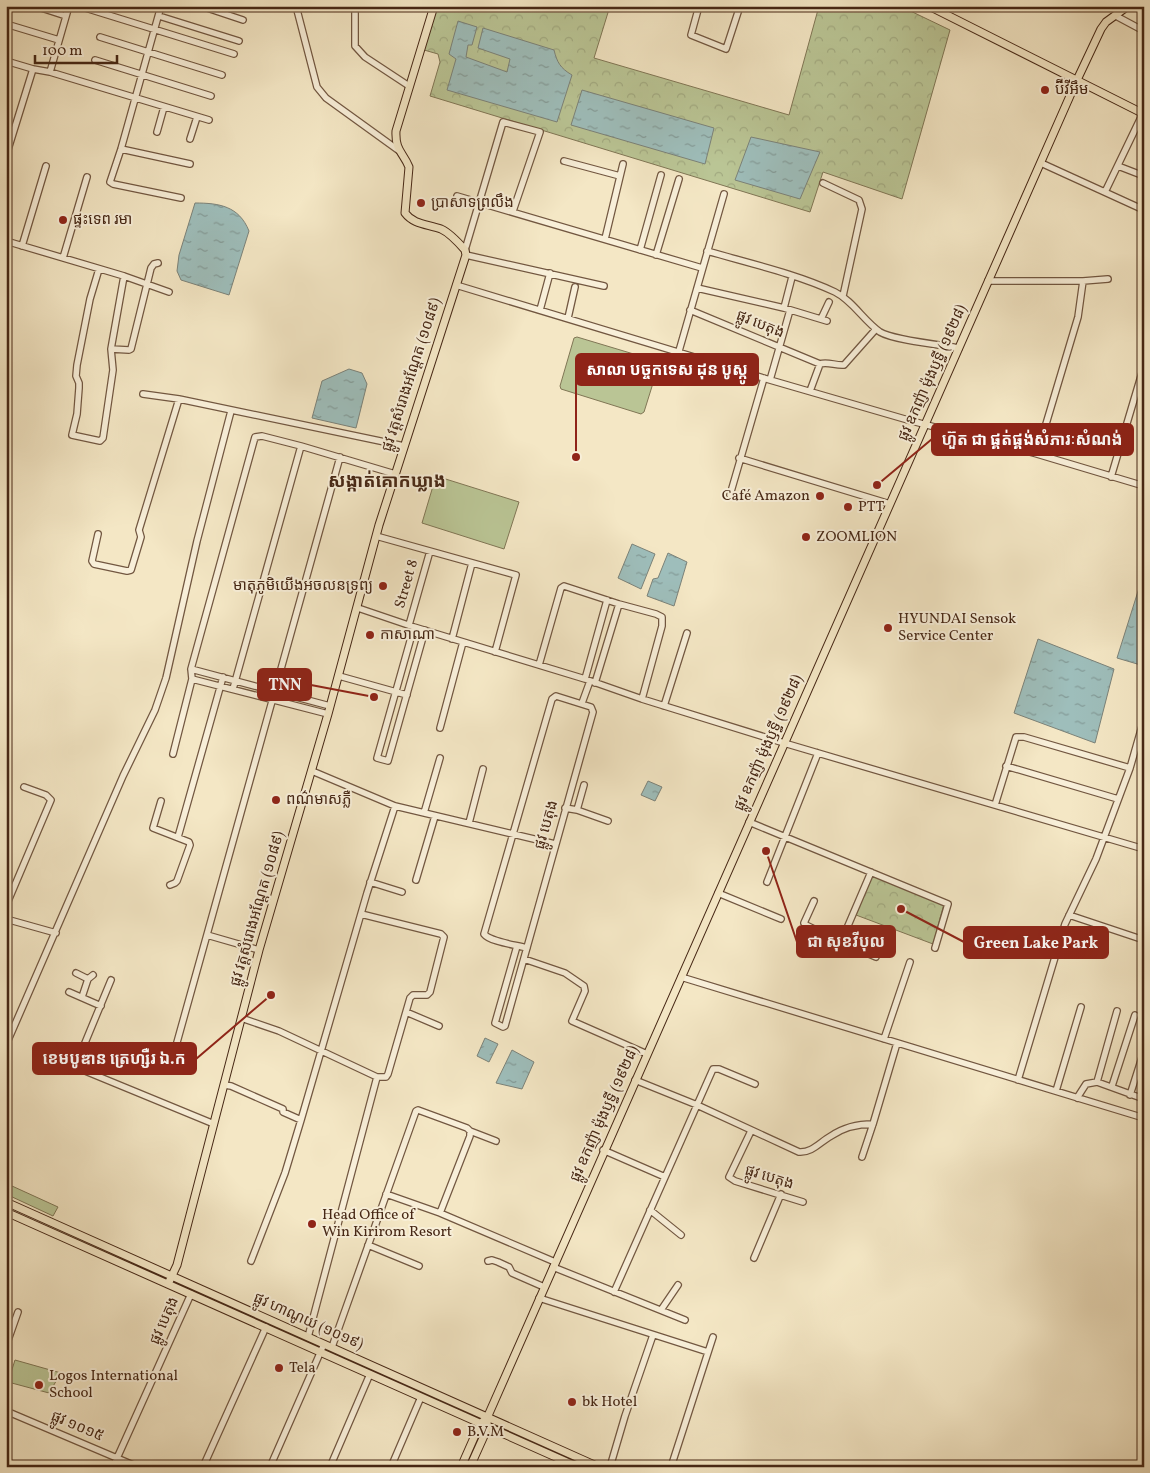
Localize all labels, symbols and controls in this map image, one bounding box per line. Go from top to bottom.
scale bar [35,32,118,64]
text: 100 m [42,41,82,62]
place label: ប៊ីវីអឹម [1055,78,1088,101]
marker: ប៊ីវីអឹម [1039,84,1051,96]
place label: ប្រាសាទព្រលឹង [431,193,514,214]
marker: ប្រាសាទព្រលឹង [415,197,427,209]
place label: ផ្ទះទេព រមា [73,210,132,231]
marker: ផ្ទះទេព រមា [57,214,69,226]
street label: ផ្លូវ វត្តសំរោងអណ្ដែត (១០៨៩) [377,295,448,455]
street label: ផ្លូវ ឧកញ៉ា ម៉ុងឫទ្ធី (១៩២៨) [893,301,974,445]
street label: ផ្លូវ បេតុង [732,306,787,345]
callout: សាលា បច្ចកទេស ដុន បូស្កូ [576,354,758,385]
text: សាលា បច្ចកទេស ដុន បូស្កូ [586,360,748,385]
callout: ហ៊ួត ជា ផ្គត់ផ្គង់សំភារៈសំណង់ [932,424,1133,455]
text: ហ៊ួត ជា ផ្គត់ផ្គង់សំភារៈសំណង់ [941,428,1123,452]
district label: សង្កាត់គោកឃ្លាង [328,470,446,495]
place label: Café Amazon [722,486,810,507]
marker: Café Amazon [814,490,826,502]
place label: PTT [858,497,884,518]
marker: PTT [842,501,854,513]
place label: ZOOMLION [816,527,897,548]
marker: ZOOMLION [800,531,812,543]
street label: Street 8 [390,557,424,611]
place label: មាតុភូមិយើងអចលនទ្រព្យ [233,576,373,597]
marker: មាតុភូមិយើងអចលនទ្រព្យ [377,580,389,592]
place label: HYUNDAI Sensok Service Center [898,609,1016,647]
marker: HYUNDAI Sensok Service Center [882,622,894,634]
place label: កាសាណា [380,625,435,646]
marker: កាសាណា [364,629,376,641]
callout: TNN [258,669,311,700]
street label: ផ្លូវ ឧកញ៉ា ម៉ុងឫទ្ធី (១៩២៨) [729,671,810,815]
text: TNN [268,675,302,697]
place label: ពណ៌មាសភ្លឺ [286,790,351,811]
marker: ពណ៌មាសភ្លឺ [270,794,282,806]
street label: ផ្លូវ បេតុង [530,798,565,852]
street label: ផ្លូវ វត្តសំរោងអណ្ដែត (១០៨៩) [226,829,292,989]
callout: ជា សុខវីបុល [797,926,895,957]
callout: Green Lake Park [964,927,1108,958]
text: ជា សុខវីបុល [807,931,885,954]
text: Green Lake Park [974,933,1099,955]
street label: ផ្លូវ ឧកញ៉ា ម៉ុងឫទ្ធី (១៩២៨) [565,1042,646,1186]
callout: ខេមបូឌាន ត្រេហ្សឺរ ឯ.ក [33,1043,196,1074]
text: ខេមបូឌាន ត្រេហ្សឺរ ឯ.ក [42,1048,186,1071]
street label: ផ្លូវ បេតុង [741,1161,796,1197]
place label: Head Office of Win Kirirom Resort [322,1205,452,1243]
marker: Head Office of Win Kirirom Resort [306,1218,318,1230]
street label: ផ្លូវ ហាណូយ (១០១៩) [249,1288,366,1357]
street label: ផ្លូវ បេតុង [145,1294,186,1349]
place label: Tela [289,1358,316,1379]
marker: Tela [273,1362,285,1374]
place label: Logos International School [49,1366,178,1404]
marker: Logos International School [33,1379,45,1391]
place label: bk Hotel [582,1392,637,1413]
marker: bk Hotel [566,1396,578,1408]
street label: ផ្លូវ ១០១៥ [47,1406,107,1449]
place label: B.V.M [467,1422,504,1443]
marker: B.V.M [451,1426,463,1438]

